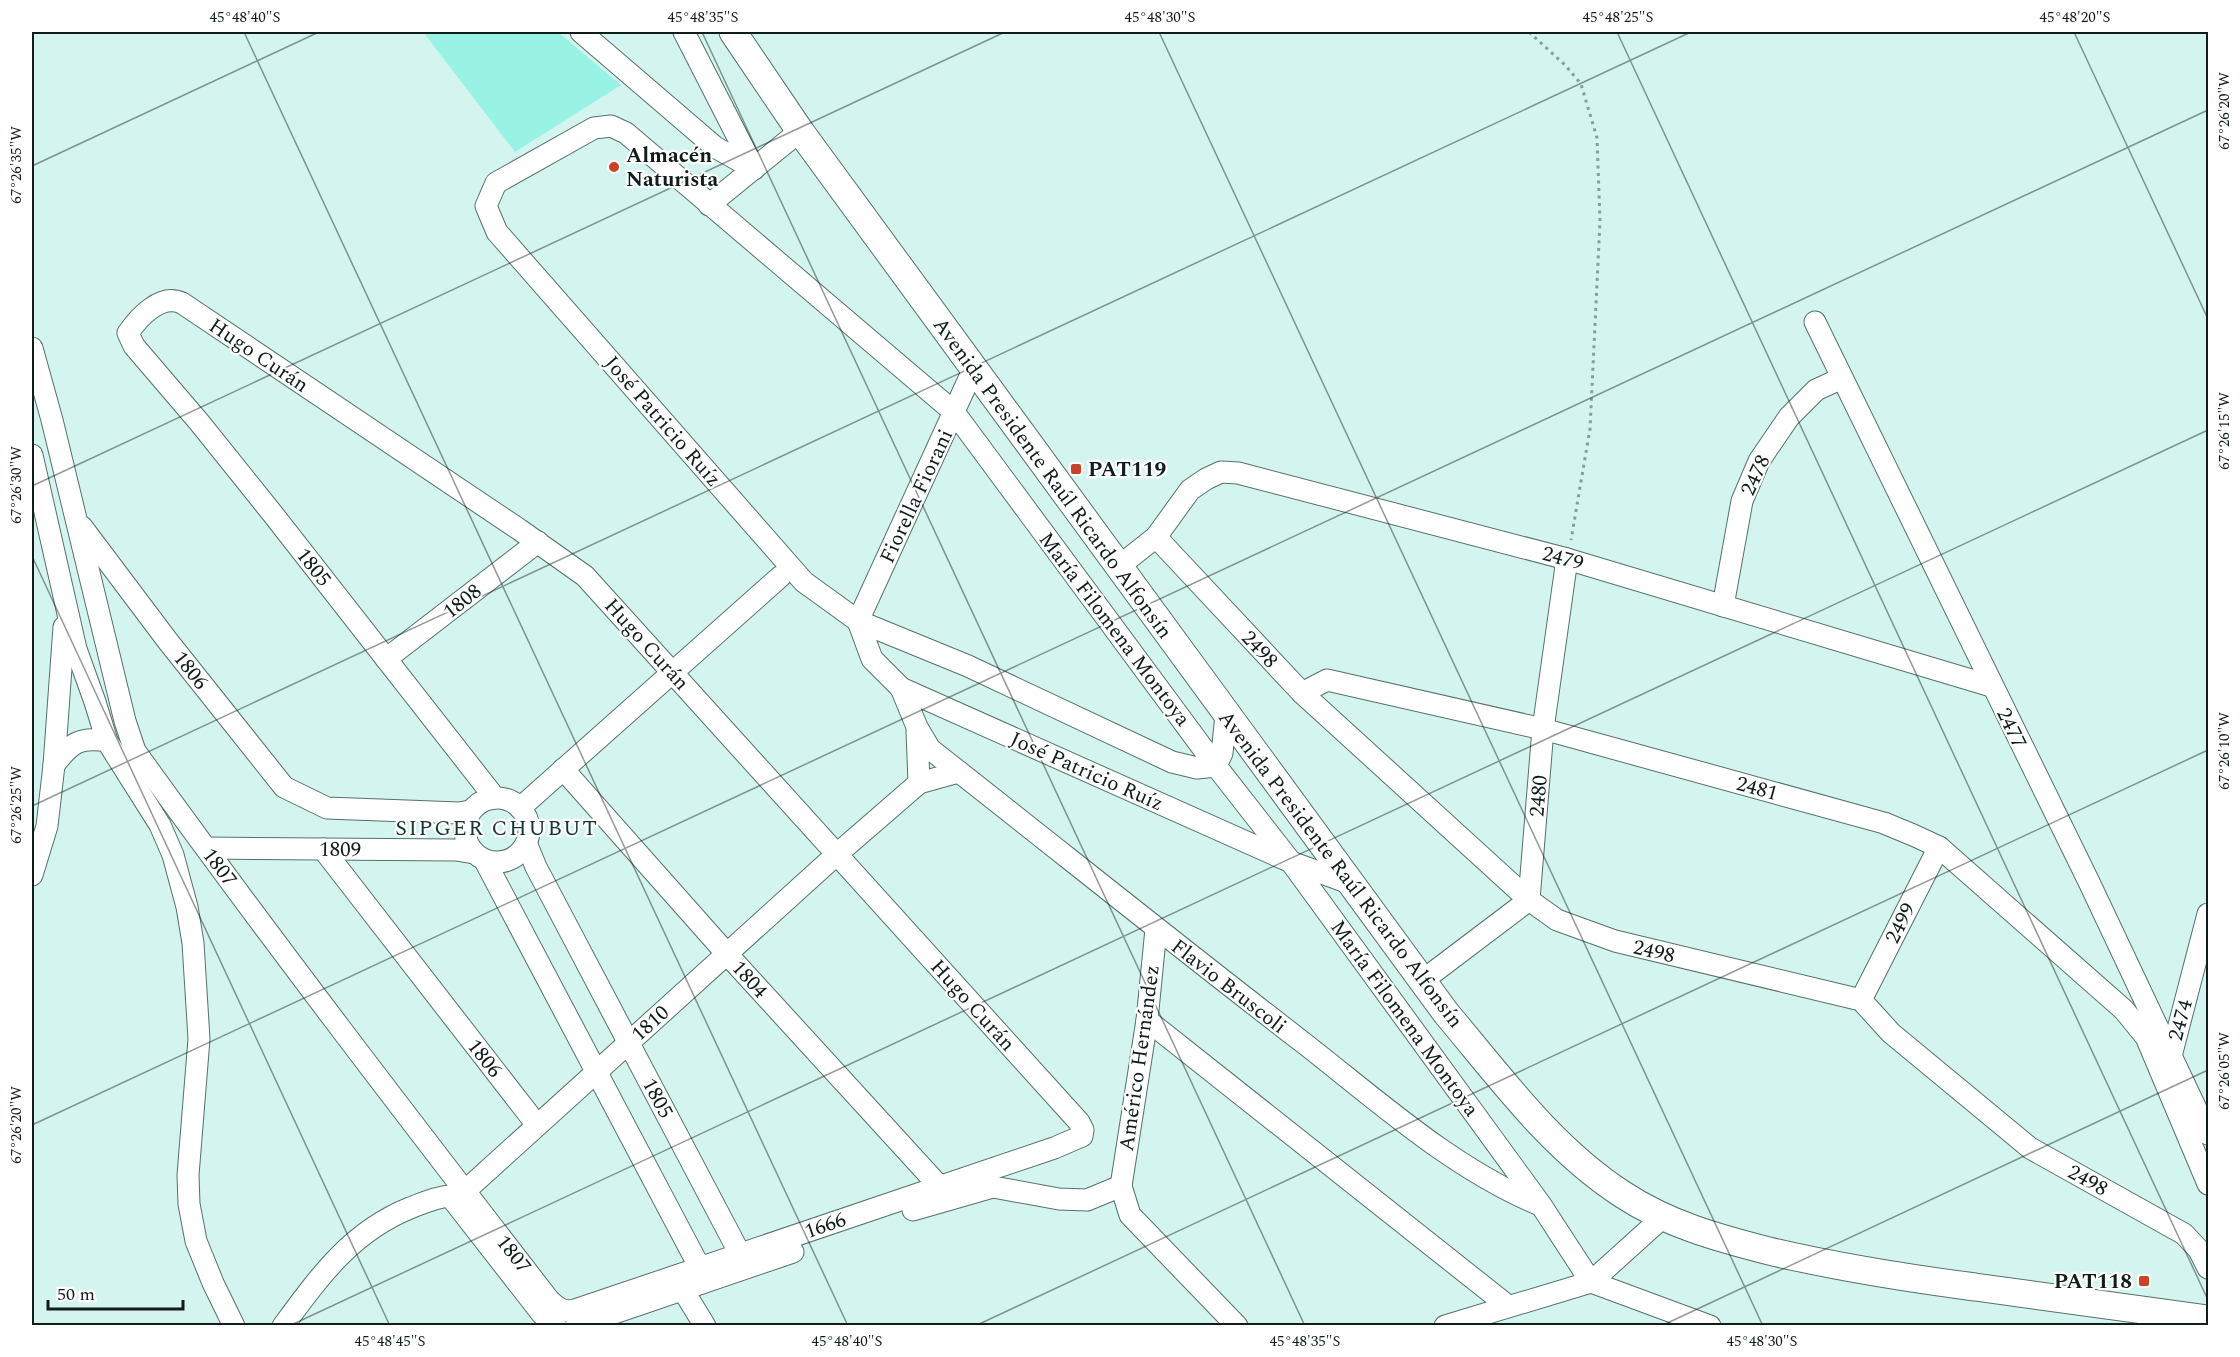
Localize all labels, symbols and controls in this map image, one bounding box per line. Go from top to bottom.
text: 45°48'40"S [210,6,281,29]
text: 45°48'35"S [668,6,739,29]
text: 45°48'30"S [1125,6,1196,29]
text: 45°48'25"S [1583,6,1654,29]
text: 45°48'20"S [2040,6,2111,29]
text: 67°26'20"W [2213,72,2236,150]
text: 67°26'35"W [5,126,28,204]
place label: Almacén Naturista [626,140,718,196]
marker: Almacén Naturista [607,160,621,174]
street label: Hugo Curán [202,310,315,401]
street label: Avenida Presidente Raúl Ricardo Alfonsín [924,311,1180,646]
street label: José Patricio Ruíz [596,349,728,494]
text: 67°26'15"W [2213,392,2236,470]
street label: Fiorella Fiorani [872,424,962,569]
text: 67°26'30"W [5,446,28,524]
street label: 2478 [1733,450,1779,501]
place label: PAT119 [1088,454,1167,486]
marker: PAT119 [1069,462,1083,476]
street label: María Filomena Montoya [1030,526,1199,734]
street label: 2479 [1538,538,1587,580]
street label: 1805 [288,541,339,594]
street label: 1808 [436,576,489,627]
street label: Hugo Curán [596,591,697,698]
street label: 2498 [1233,623,1285,676]
street label: 1806 [165,644,216,697]
street label: 2477 [1988,703,2035,754]
street label: Avenida Presidente Raúl Ricardo Alfonsín [1210,704,1471,1035]
text: 67°26'10"W [2213,712,2236,790]
street label: José Patricio Ruíz [1005,724,1168,820]
text: 67°26'25"W [5,766,28,844]
street label: 2481 [1732,768,1781,810]
street label: 2480 [1521,774,1557,818]
district label: SIPGER CHUBUT [395,812,599,845]
street label: 1809 [319,834,361,866]
street label: 1807 [194,841,245,894]
street label: 2499 [1877,897,1925,949]
street label: María Filomena Montoya [1322,914,1487,1124]
street label: Flavio Bruscoli [1164,931,1293,1042]
street label: 2498 [1630,932,1678,972]
street label: Hugo Curán [922,952,1023,1059]
street label: 1804 [723,953,776,1006]
street label: Américo Hernández [1111,963,1169,1153]
street label: 2474 [2160,995,2202,1045]
street label: 1810 [624,998,677,1050]
street label: 1806 [459,1032,510,1085]
text: 67°26'05"W [2213,1032,2236,1110]
street label: 1805 [633,1072,681,1125]
text: 67°26'20"W [5,1086,28,1164]
street label: 2498 [2061,1157,2114,1205]
street label: 1666 [800,1204,850,1248]
street label: 1807 [488,1228,539,1281]
place label: PAT118 [2054,1266,2132,1298]
scale bar [48,1273,183,1311]
marker: PAT118 [2137,1274,2151,1288]
text: 50 m [57,1281,95,1308]
text: 45°48'45"S [355,1330,426,1353]
text: 45°48'40"S [812,1330,883,1353]
text: 45°48'35"S [1270,1330,1341,1353]
text: 45°48'30"S [1727,1330,1798,1353]

